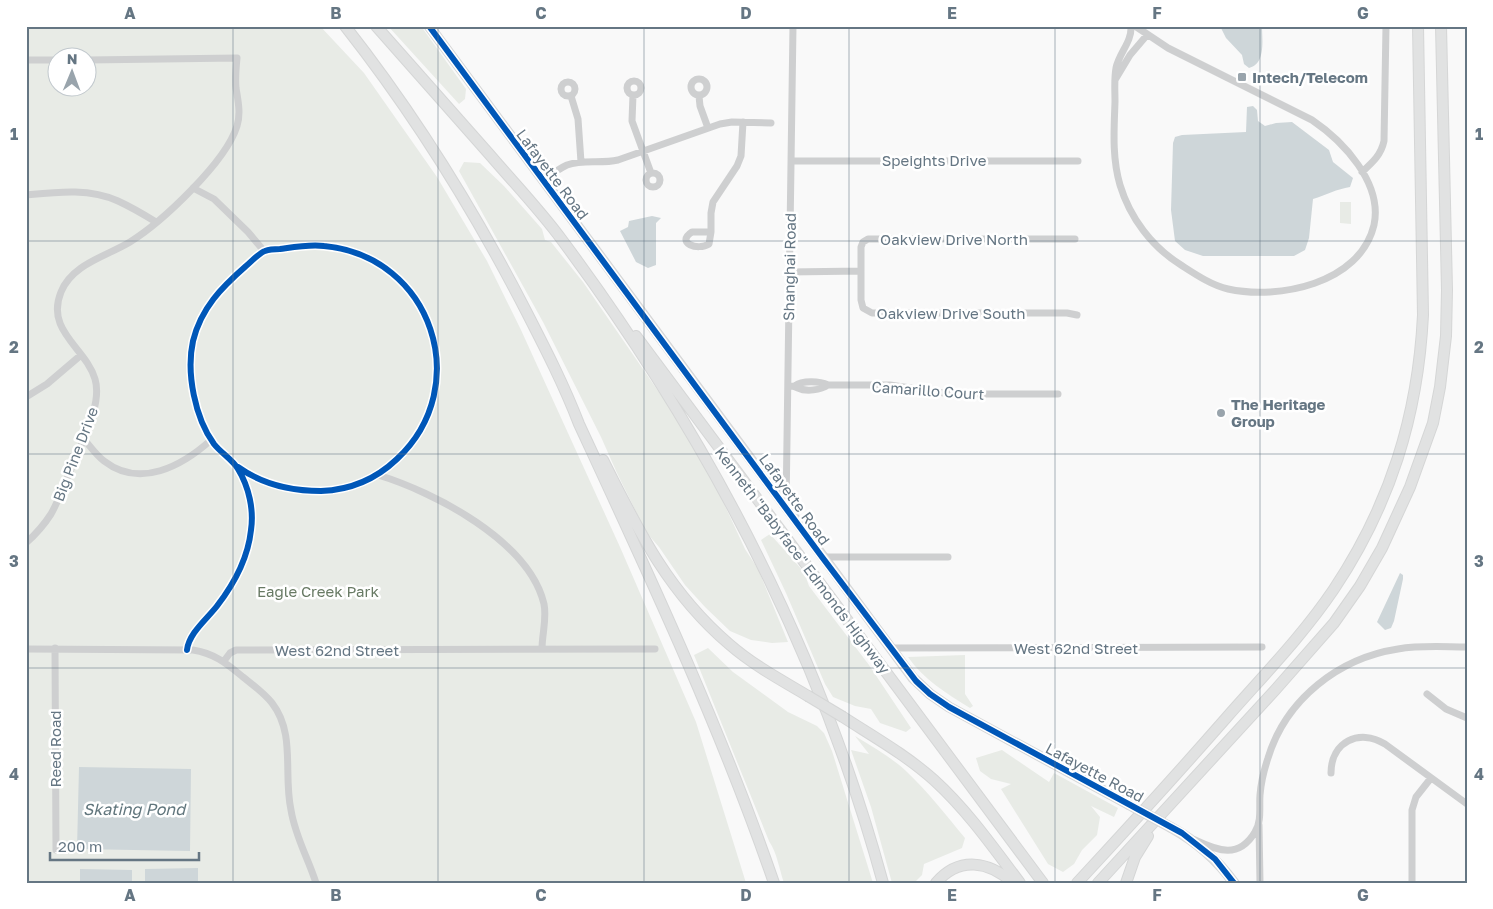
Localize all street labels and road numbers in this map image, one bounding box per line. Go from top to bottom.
street label: Lafayette Road [513,125,593,223]
street label: Speights Drive [882,151,987,169]
street label: Shanghai Road [779,213,799,321]
street label: Oakview Drive North [880,230,1028,248]
street label: Oakview Drive South [877,304,1025,322]
street label: Camarillo Court [871,377,985,403]
street label: Big Pine Drive [49,404,101,504]
street label: Kenneth "Babyface" Edmonds Highway [712,443,895,678]
street label: Lafayette Road [756,450,834,548]
street label: West 62nd Street [1014,639,1138,657]
street label: West 62nd Street [275,641,399,659]
street label: Reed Road [46,710,64,788]
street label: Lafayette Road [1043,739,1147,805]

